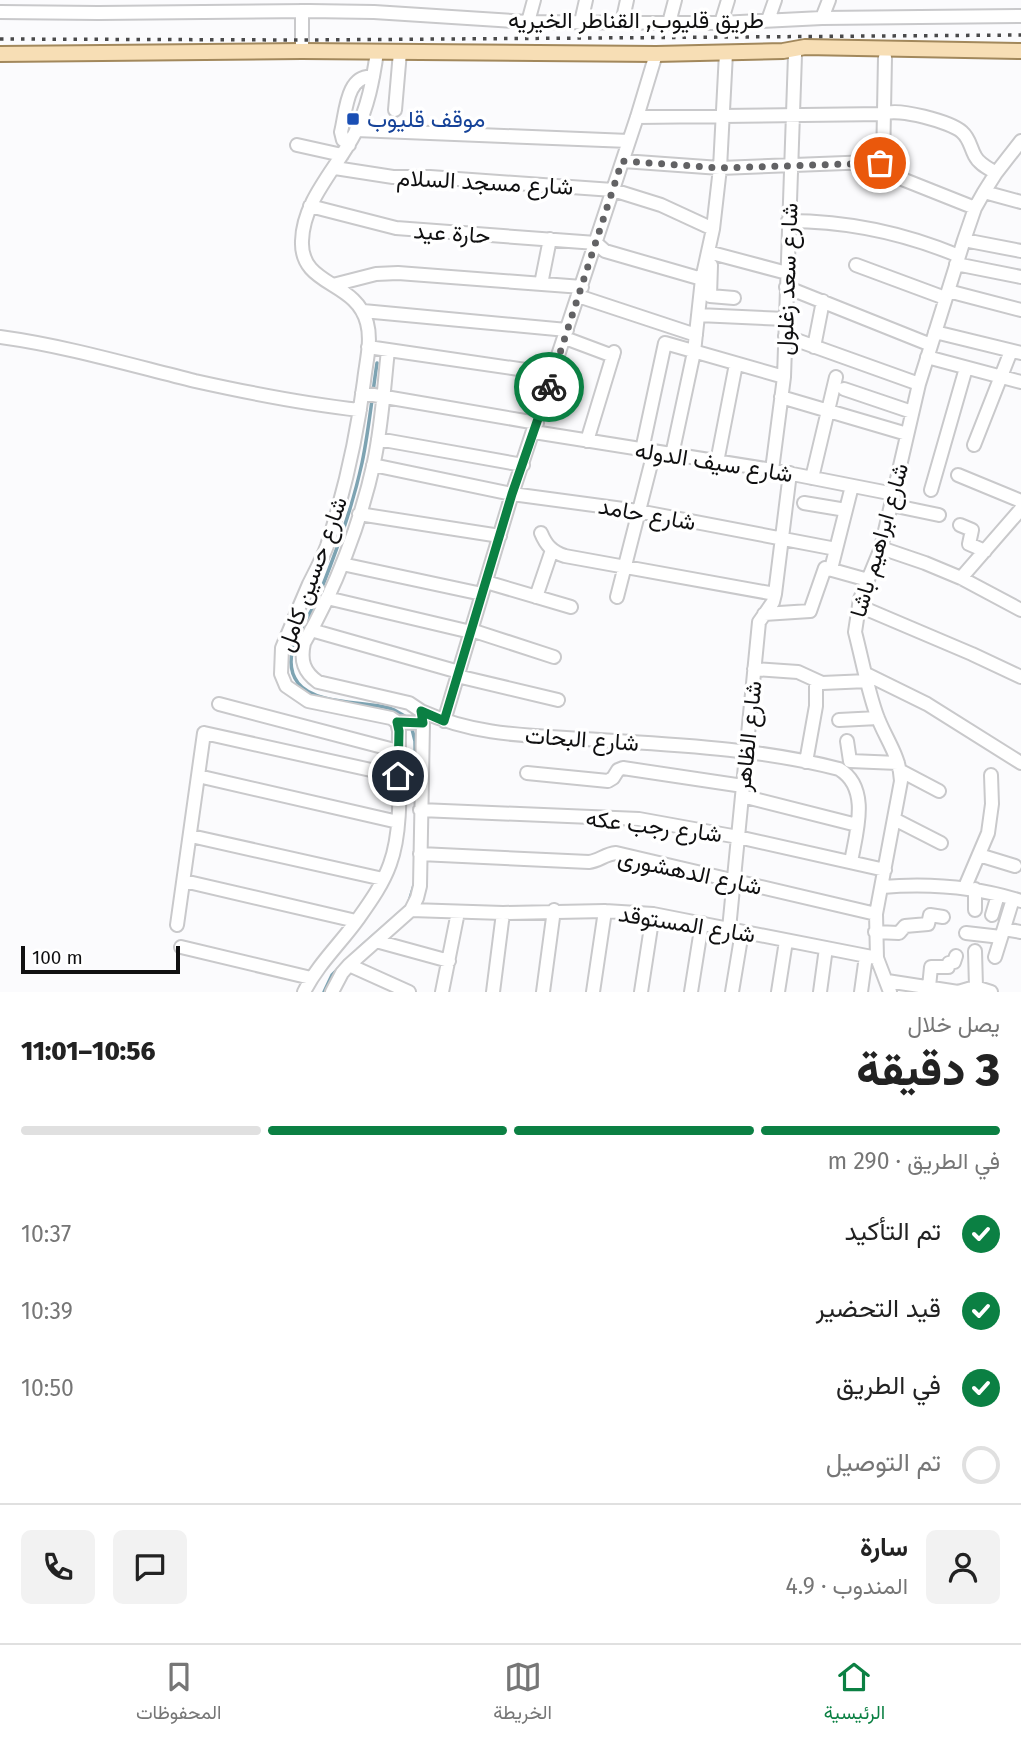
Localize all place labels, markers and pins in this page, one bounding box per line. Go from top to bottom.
place label: موقف قليوب [367,105,485,134]
marker: موقف قليوب [345,111,361,127]
pin [850,133,910,193]
pin [368,746,428,806]

